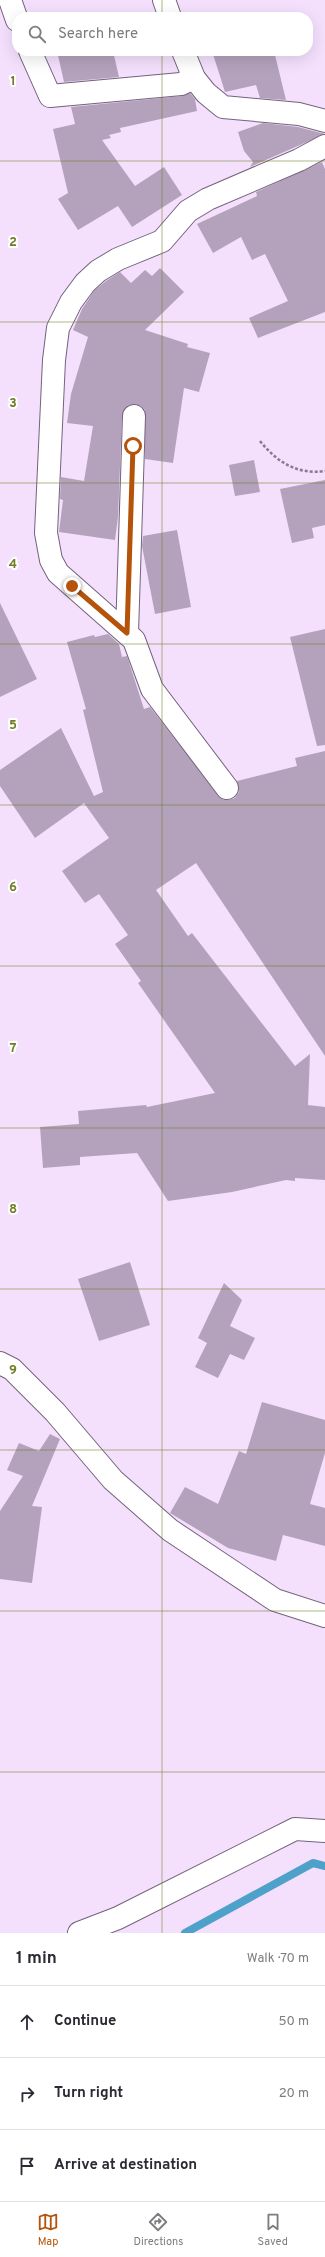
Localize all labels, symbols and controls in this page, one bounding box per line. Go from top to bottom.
search box [12,12,313,56]
icon: search [26,23,48,45]
text: Search here [58,25,138,44]
text: 1 [10,74,16,90]
text: 2 [9,235,17,251]
text: 3 [9,396,17,412]
route start [124,437,142,455]
text: 4 [9,557,17,573]
route end [63,577,81,595]
text: 5 [9,718,17,734]
text: 6 [9,880,17,896]
text: 7 [10,1041,17,1057]
text: 8 [9,1202,17,1218]
text: 9 [9,1363,17,1379]
text: 1 min [16,1948,57,1970]
text: Walk · 70 m [247,1951,309,1967]
icon: ahead [16,2011,38,2033]
text: Continue [54,2012,116,2031]
text: 50 m [279,2014,309,2030]
icon: right [16,2083,38,2105]
text: Turn right [54,2084,123,2103]
text: 20 m [279,2086,309,2102]
icon: arrive [16,2155,38,2177]
text: Arrive at destination [54,2156,197,2175]
tab: Map [37,2211,59,2249]
tab: Directions [133,2211,183,2249]
tab: Saved [258,2211,288,2249]

